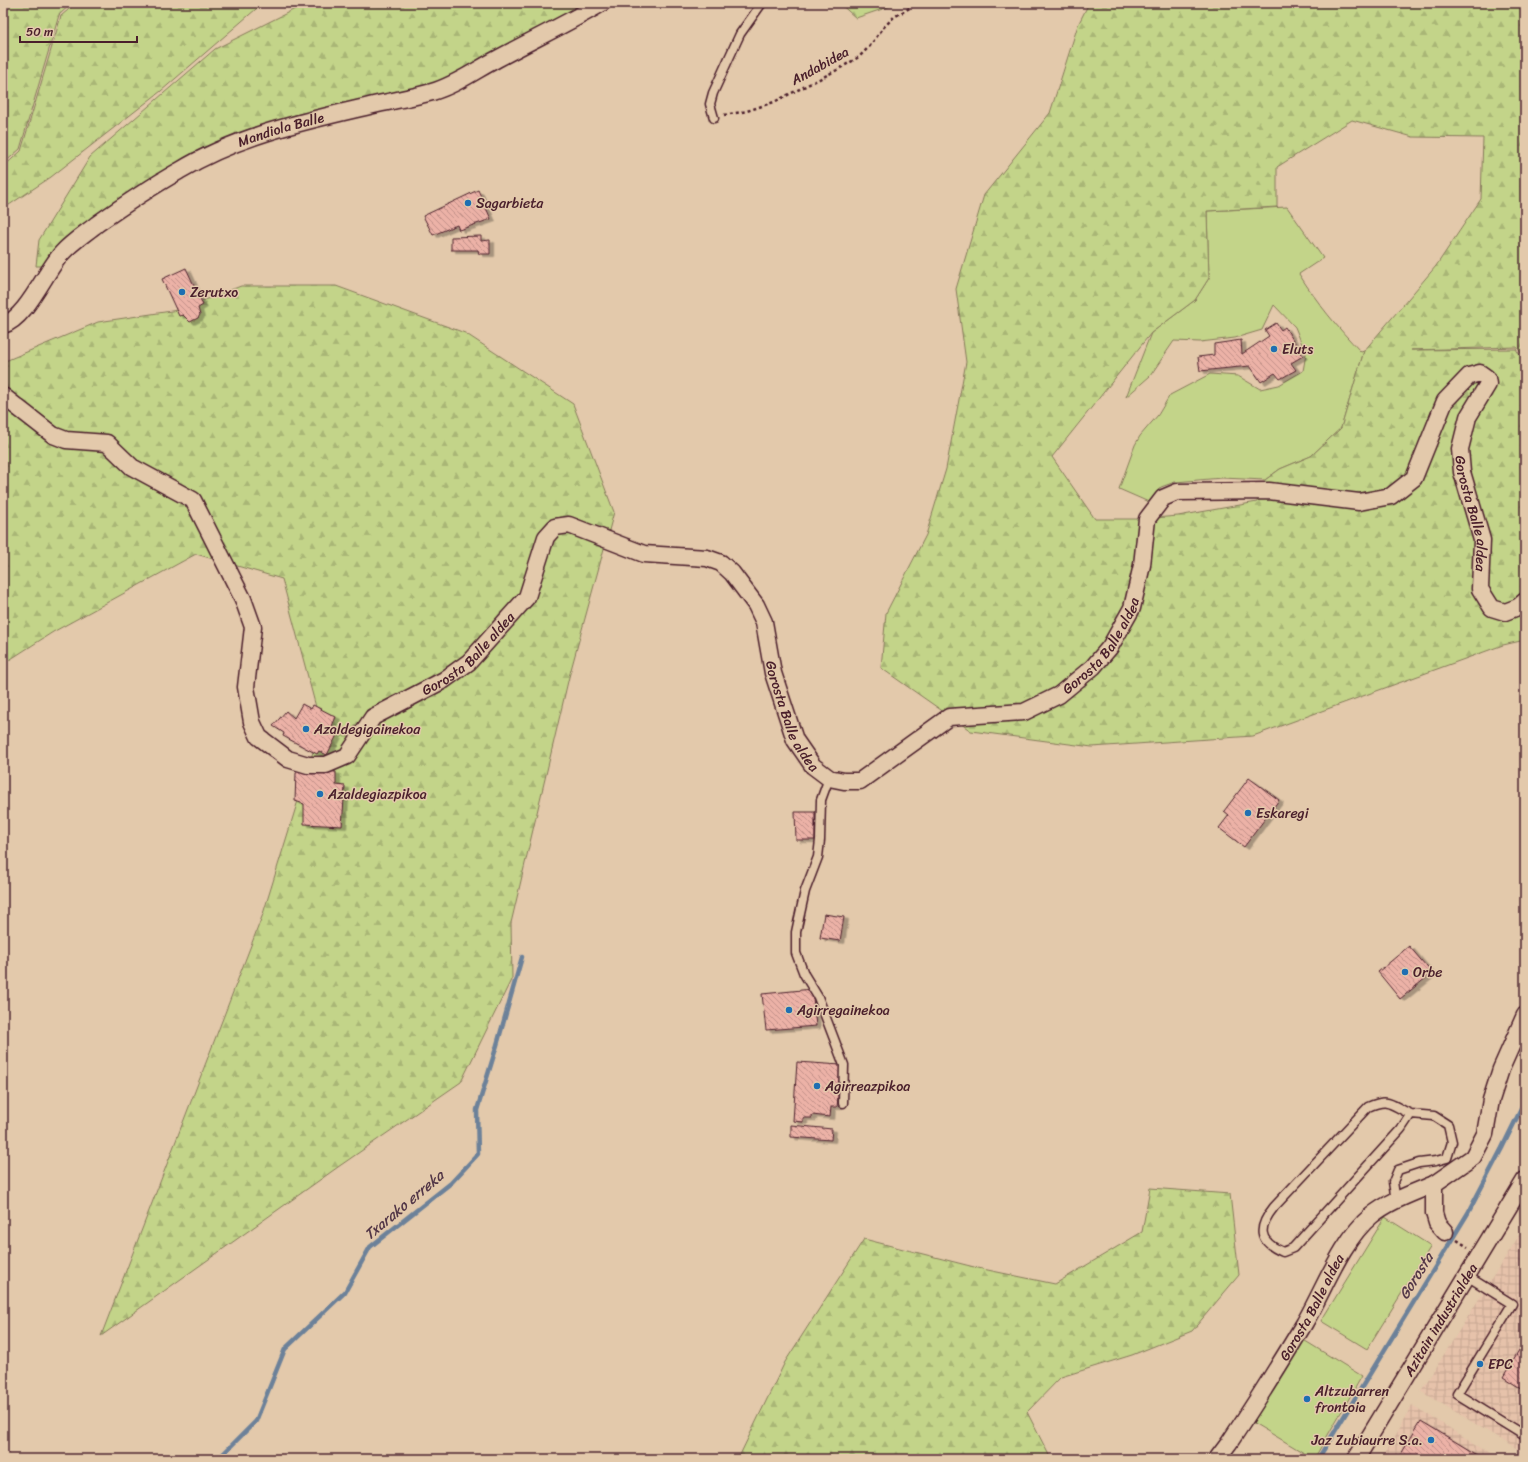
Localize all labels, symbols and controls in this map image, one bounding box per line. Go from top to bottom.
scale bar [20,18,137,44]
text: 50 m [26,21,53,43]
street label: Andabidea [785,40,854,93]
street label: Mandiola Balle [234,105,327,154]
place label: Sagarbieta [476,191,544,216]
marker: Sagarbieta [463,198,473,208]
place label: Zerutxo [190,280,238,305]
marker: Zerutxo [177,287,187,297]
place label: Eluts [1282,337,1313,362]
marker: Eluts [1269,344,1279,354]
street label: Gorosta Balle aldea [1448,454,1495,573]
street label: Gorosta Balle aldea [1056,594,1147,701]
street label: Gorosta Balle aldea [417,605,522,702]
street label: Gorosta Balle aldea [759,659,825,779]
place label: Azaldegigainekoa [313,717,421,742]
marker: Azaldegigainekoa [301,724,311,734]
place label: Azaldegiazpikoa [327,782,427,807]
marker: Azaldegiazpikoa [315,789,325,799]
place label: Eskaregi [1256,801,1310,826]
marker: Eskaregi [1243,808,1253,818]
place label: Orbe [1413,960,1442,985]
marker: Orbe [1400,967,1410,977]
place label: Agirregainekoa [796,998,890,1023]
marker: Agirregainekoa [784,1005,794,1015]
place label: Agirreazpikoa [824,1074,910,1099]
marker: Agirreazpikoa [812,1081,822,1091]
water label: Txarako erreka [358,1162,451,1247]
water label: Gorosta [1391,1246,1441,1305]
street label: Gorosta Balle aldea [1272,1248,1351,1366]
street label: Azitain industrialdea [1396,1258,1484,1382]
place label: EPC [1488,1352,1513,1377]
marker: EPC [1475,1359,1485,1369]
place label: Altzubarren frontoia [1314,1379,1389,1420]
marker: Altzubarren frontoia [1302,1394,1312,1404]
place label: Jaz Zubiaurre S.a. [1311,1428,1423,1453]
marker: Jaz Zubiaurre S.a. [1426,1435,1436,1445]

